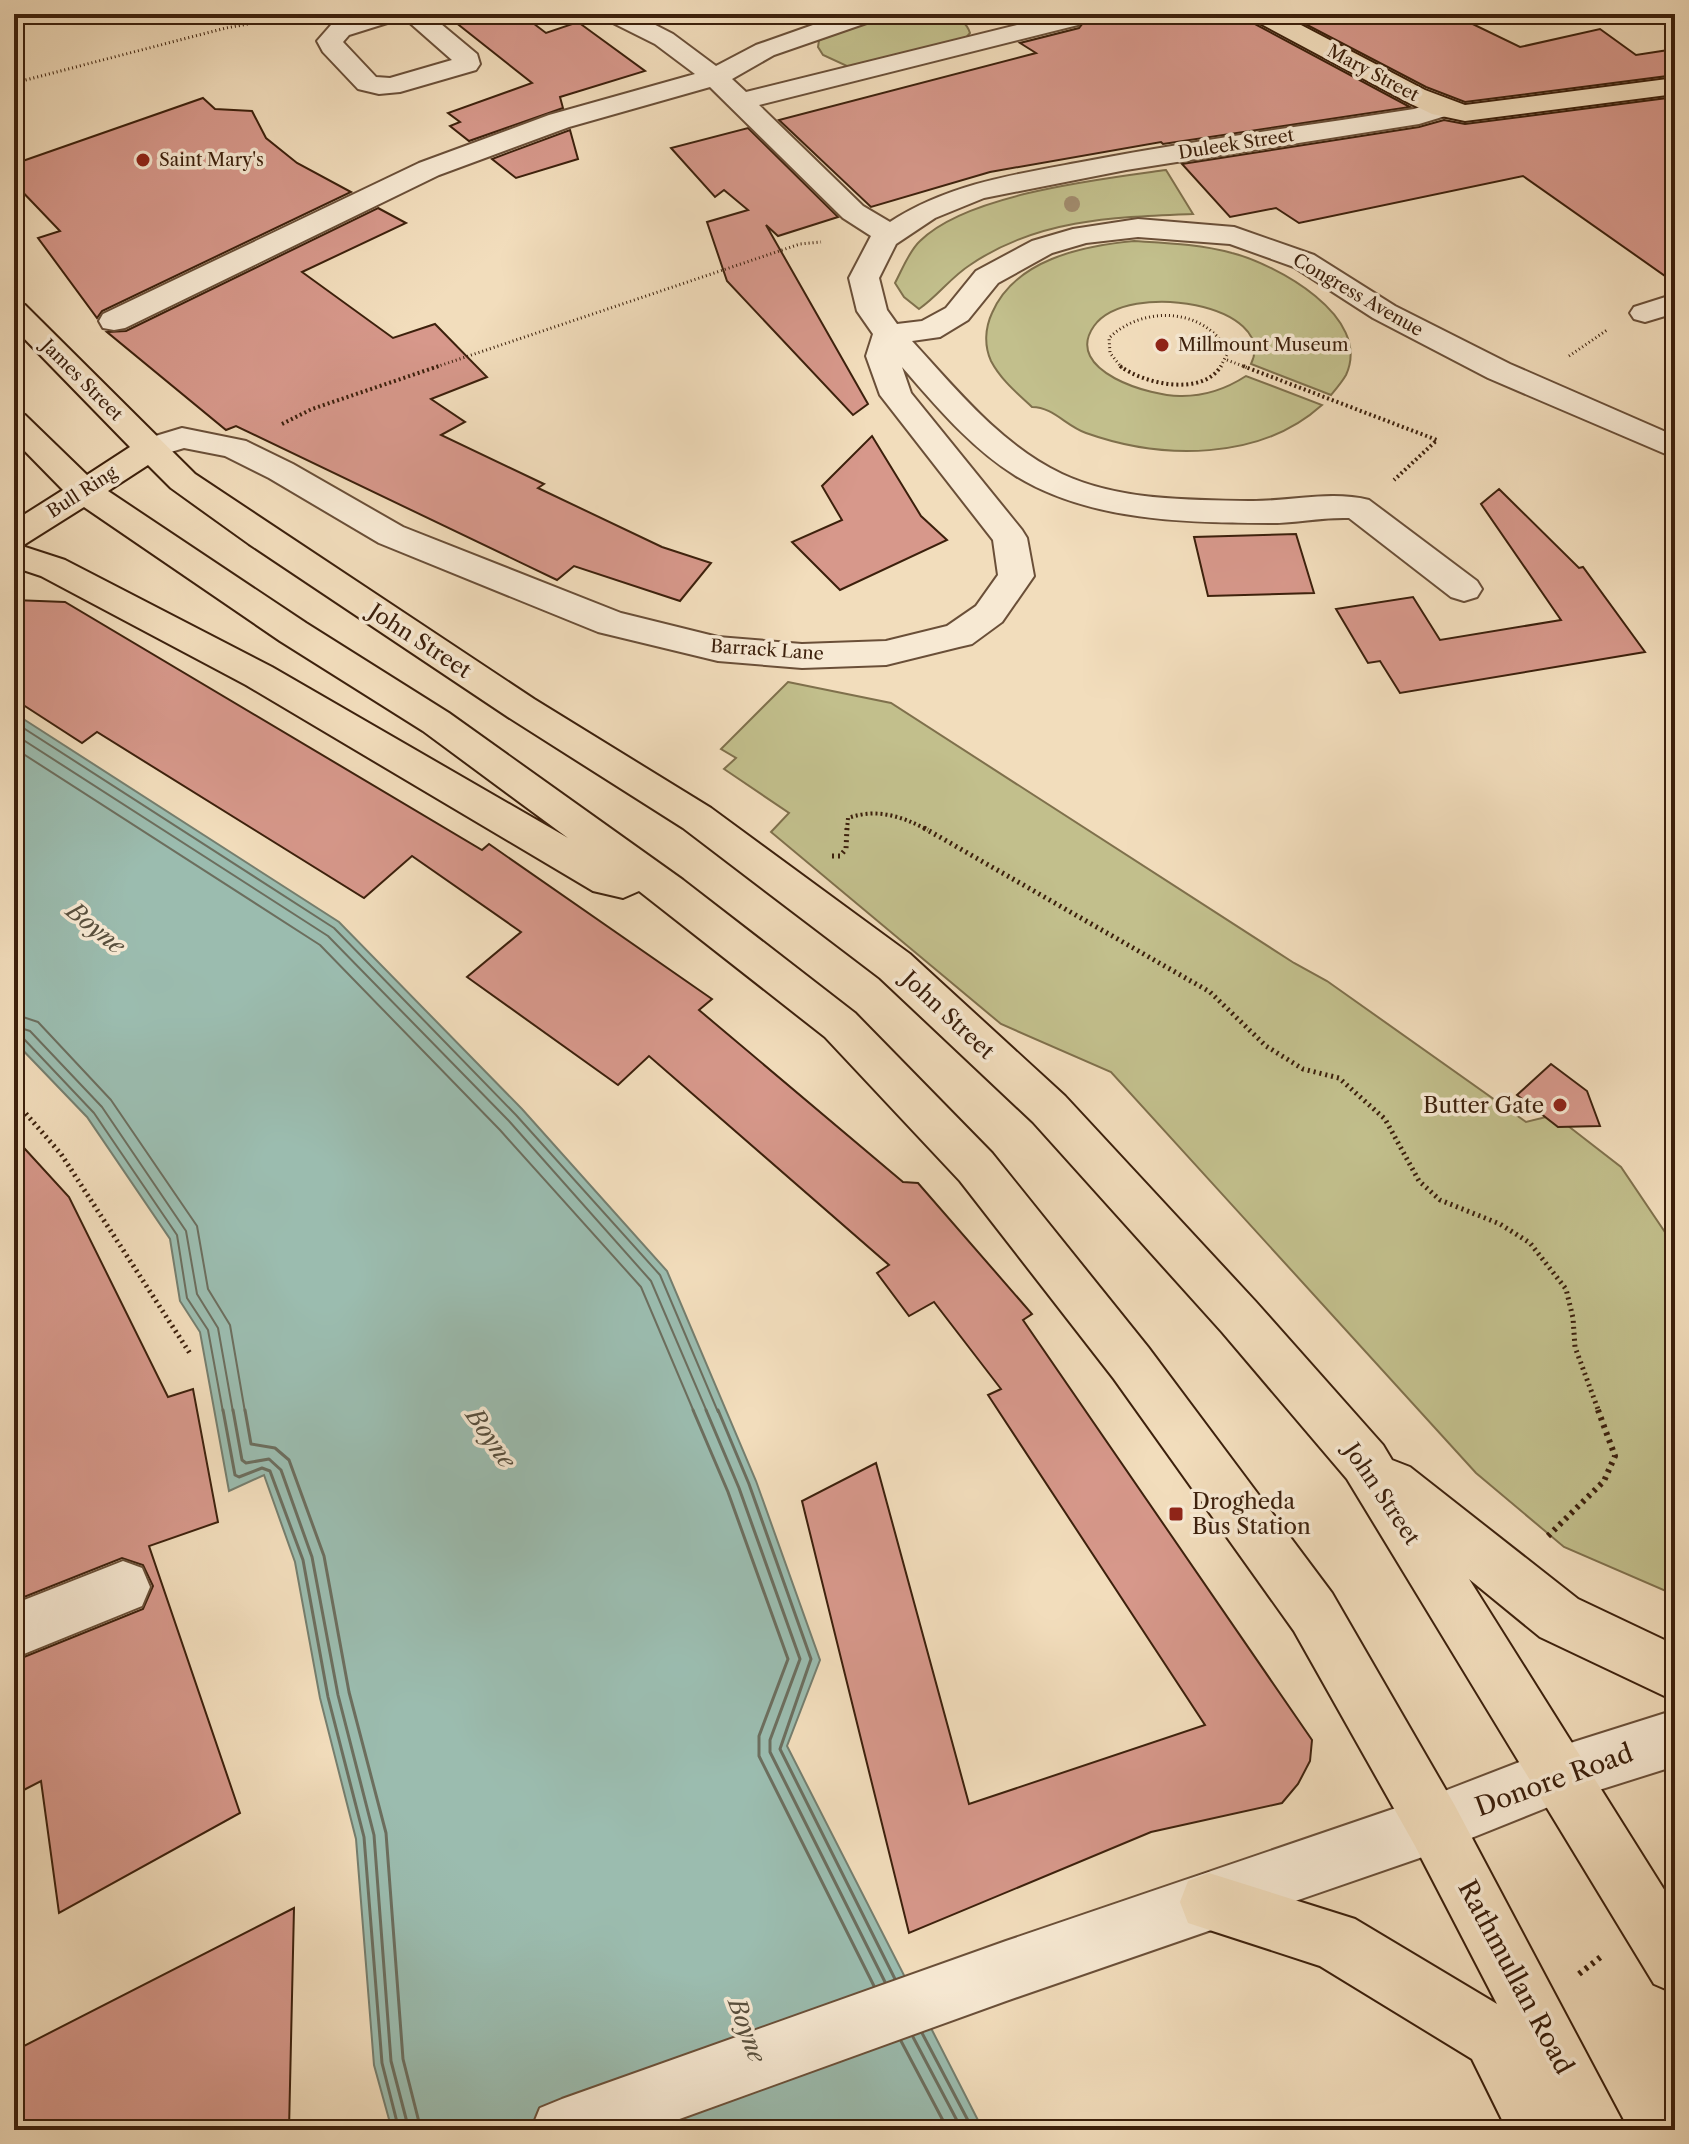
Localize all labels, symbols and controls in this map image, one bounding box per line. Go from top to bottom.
street label: Mary Street [1324,40,1423,107]
street label: Duleek Street [1176,124,1296,164]
place label: Saint Mary's [159,149,264,171]
marker: Saint Mary's [134,151,152,169]
street label: Congress Avenue [1289,249,1427,341]
street label: James Street [35,333,128,426]
place label: Millmount Museum [1178,334,1349,356]
marker: Millmount Museum [1153,336,1171,354]
street label: Bull Ring [43,461,121,523]
street label: John Street [361,596,476,684]
street label: Barrack Lane [710,635,824,665]
water label: Boyne [59,895,132,961]
street label: John Street [894,963,1000,1065]
place label: Butter Gate [1423,1092,1544,1119]
marker: Butter Gate [1551,1096,1569,1114]
water label: Boyne [459,1401,523,1475]
street label: John Street [1336,1436,1426,1550]
place label: Drogheda Bus Station [1192,1488,1311,1540]
marker: Drogheda Bus Station [1167,1505,1185,1523]
street label: Donore Road [1471,1737,1637,1823]
street label: Rathmullan Road [1451,1875,1581,2080]
water label: Boyne [721,1992,772,2068]

